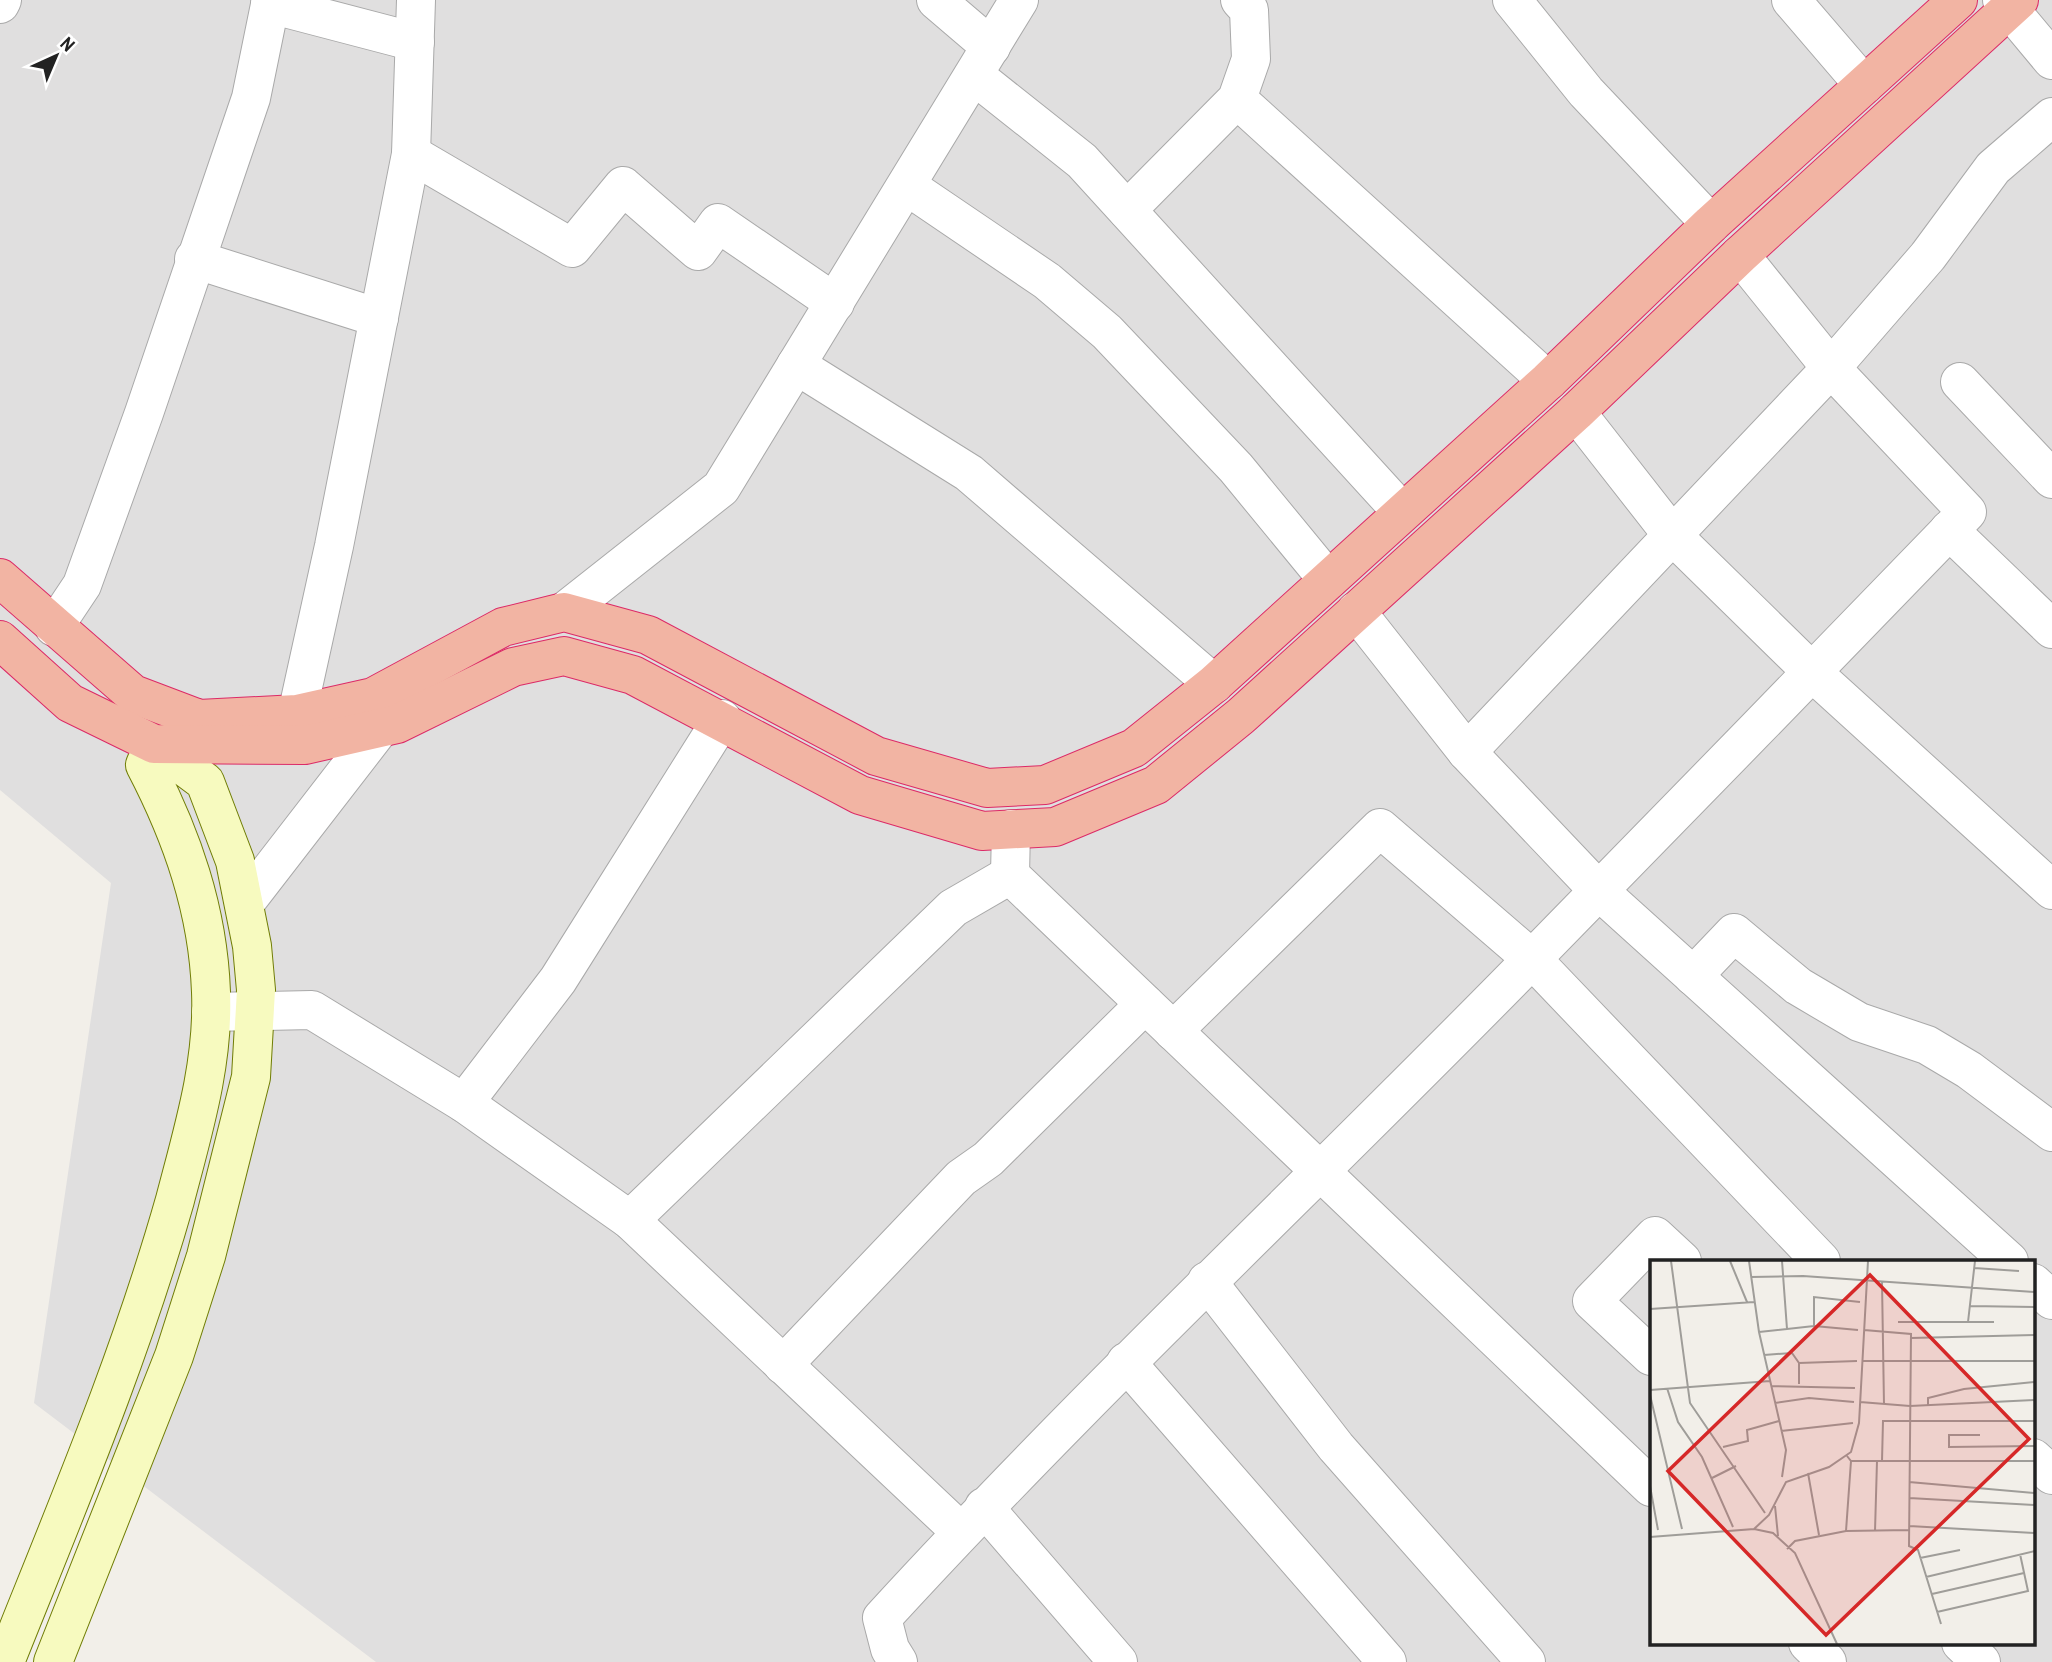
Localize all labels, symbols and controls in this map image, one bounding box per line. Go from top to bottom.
north arrow [21,21,91,91]
text: N [55,31,81,57]
inset map [1650,1260,2035,1644]

